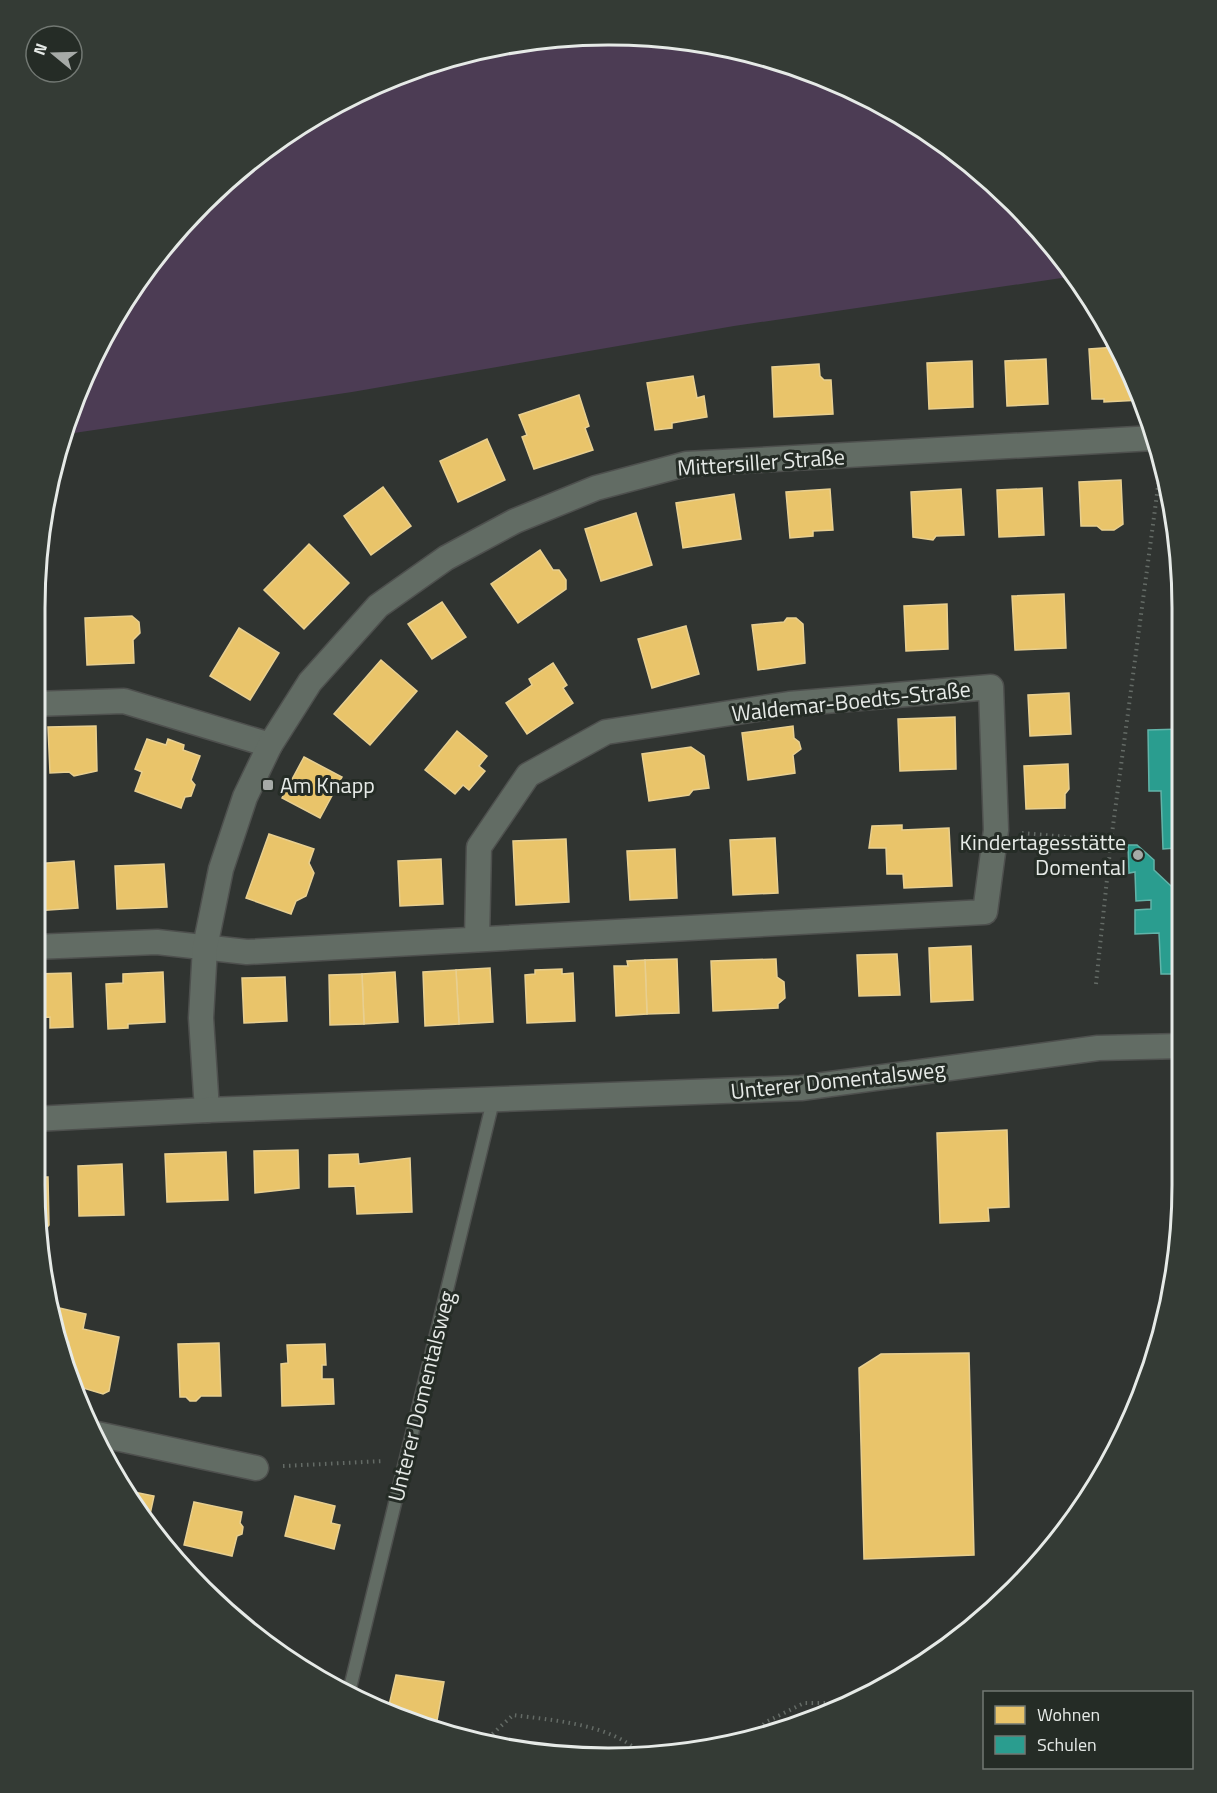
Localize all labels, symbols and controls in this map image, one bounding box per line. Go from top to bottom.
north arrow [24,24,84,84]
text: N [27,40,53,58]
street label: Mittersiller Straße [676,439,846,485]
street label: Waldemar-Boedts-Straße [730,672,972,730]
place label: Am Knapp [280,768,375,802]
marker: Am Knapp [261,778,275,792]
place label: Kindertagesstätte Domental [960,825,1126,884]
marker: Kindertagesstätte Domental [1131,848,1145,862]
street label: Unterer Domentalsweg [729,1052,947,1108]
street label: Unterer Domentalsweg [378,1287,464,1505]
legend [983,1691,1193,1769]
text: Wohnen [1037,1701,1100,1728]
text: Schulen [1037,1731,1097,1758]

